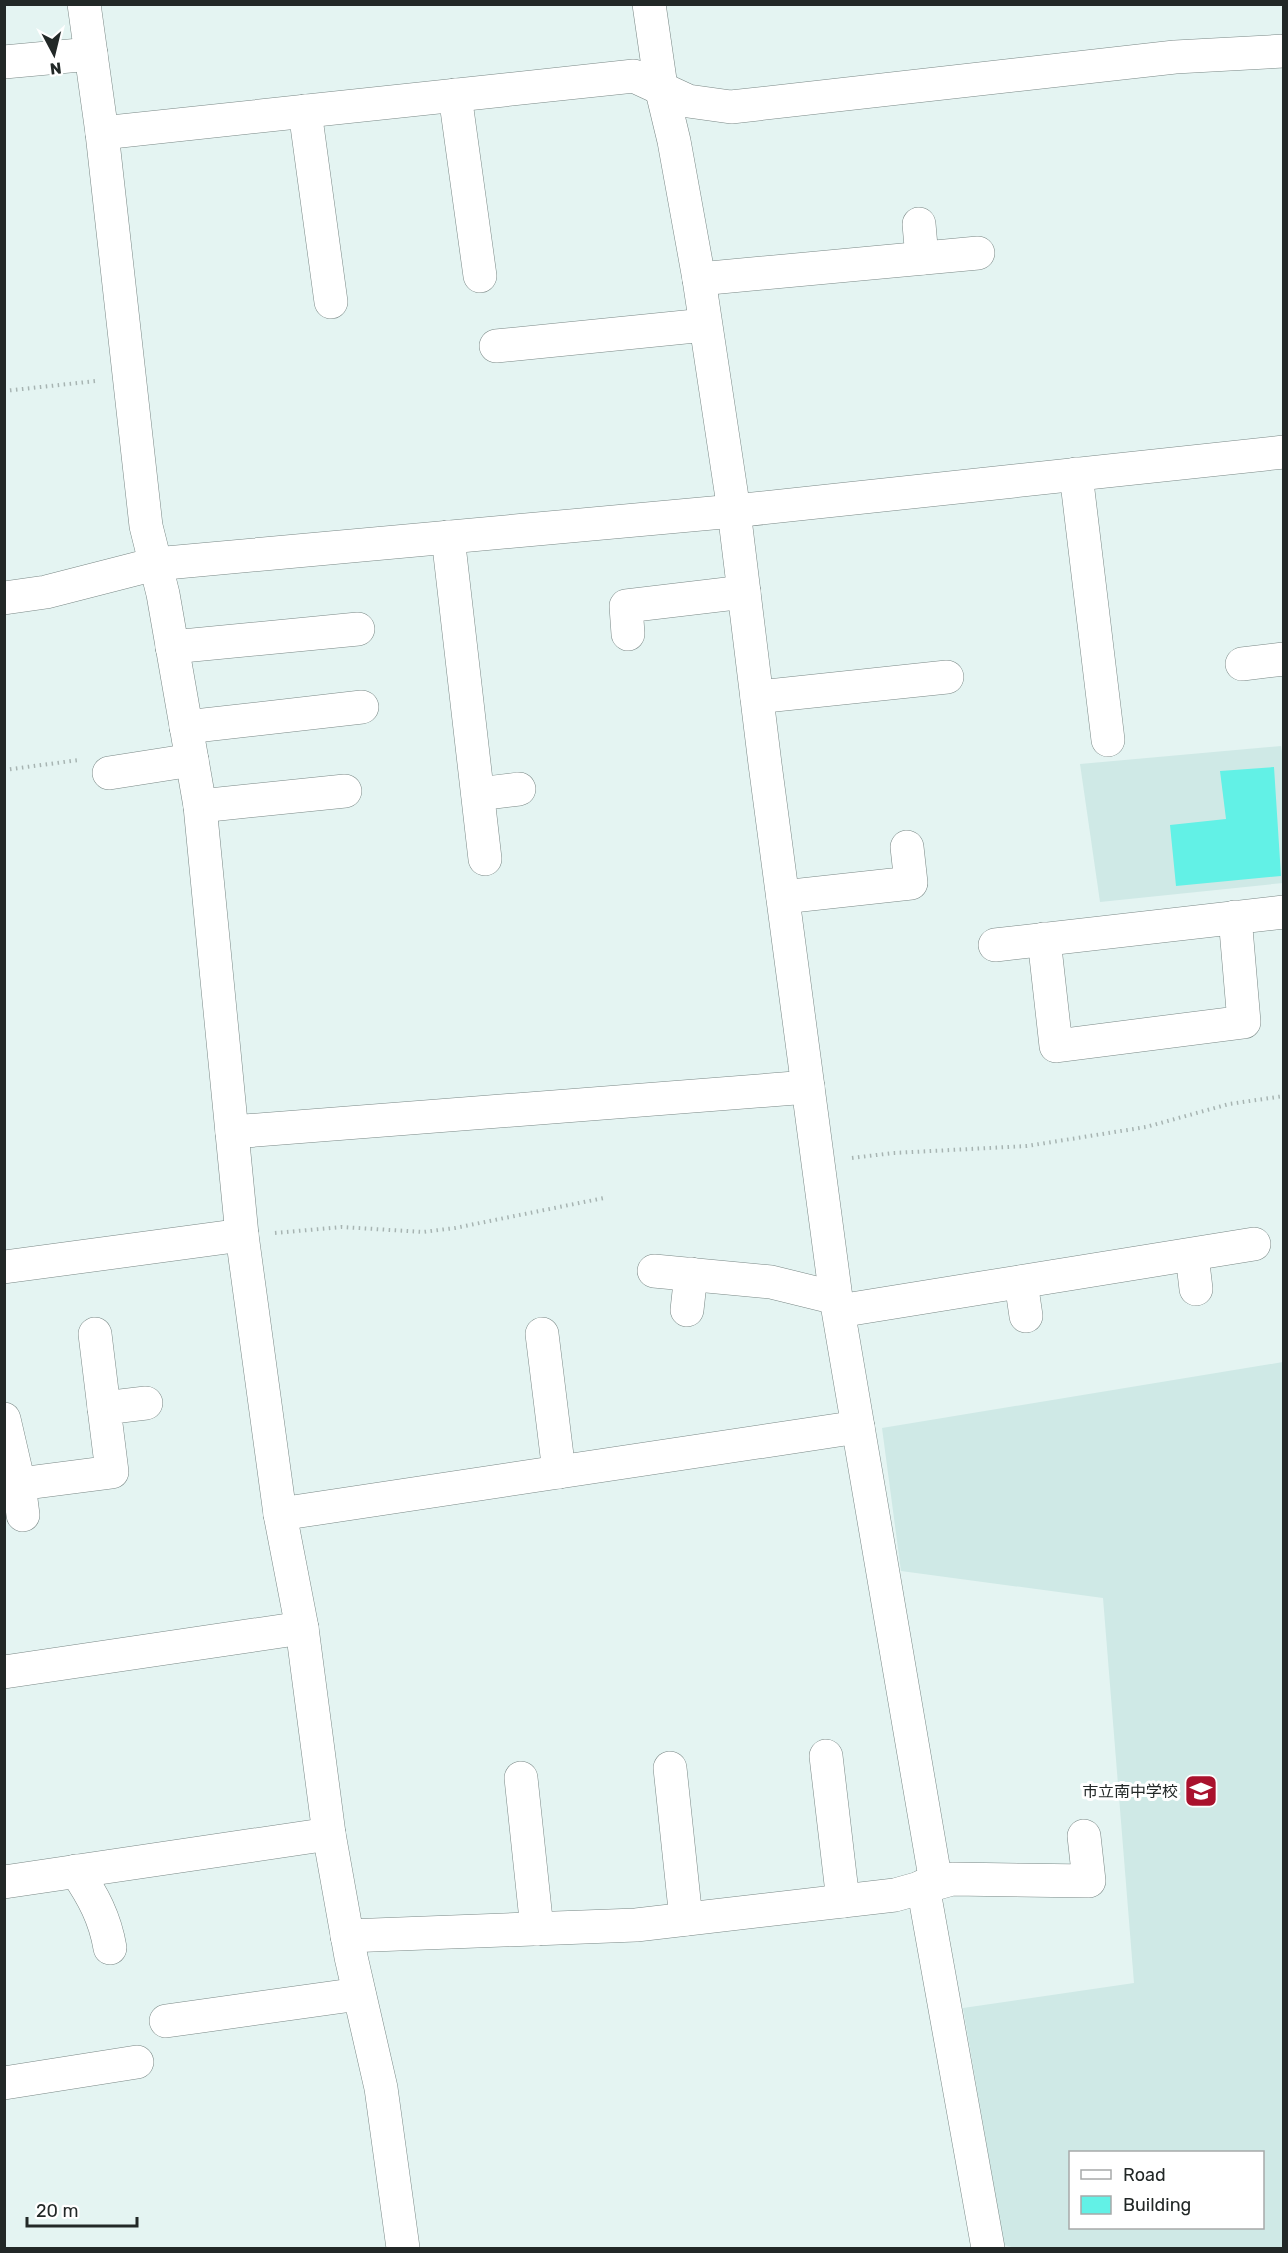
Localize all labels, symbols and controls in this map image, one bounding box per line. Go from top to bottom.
north arrow [24,24,84,84]
text: N [49,58,63,79]
school or university icon: 市立南中学校 [1183,1773,1219,1809]
place label: 市立南中学校 [1082,1782,1178,1801]
legend [1069,2151,1264,2229]
text: Road [1123,2164,1166,2186]
scale bar [27,2190,136,2228]
text: Building [1123,2194,1191,2216]
text: 20 m [36,2200,78,2222]

